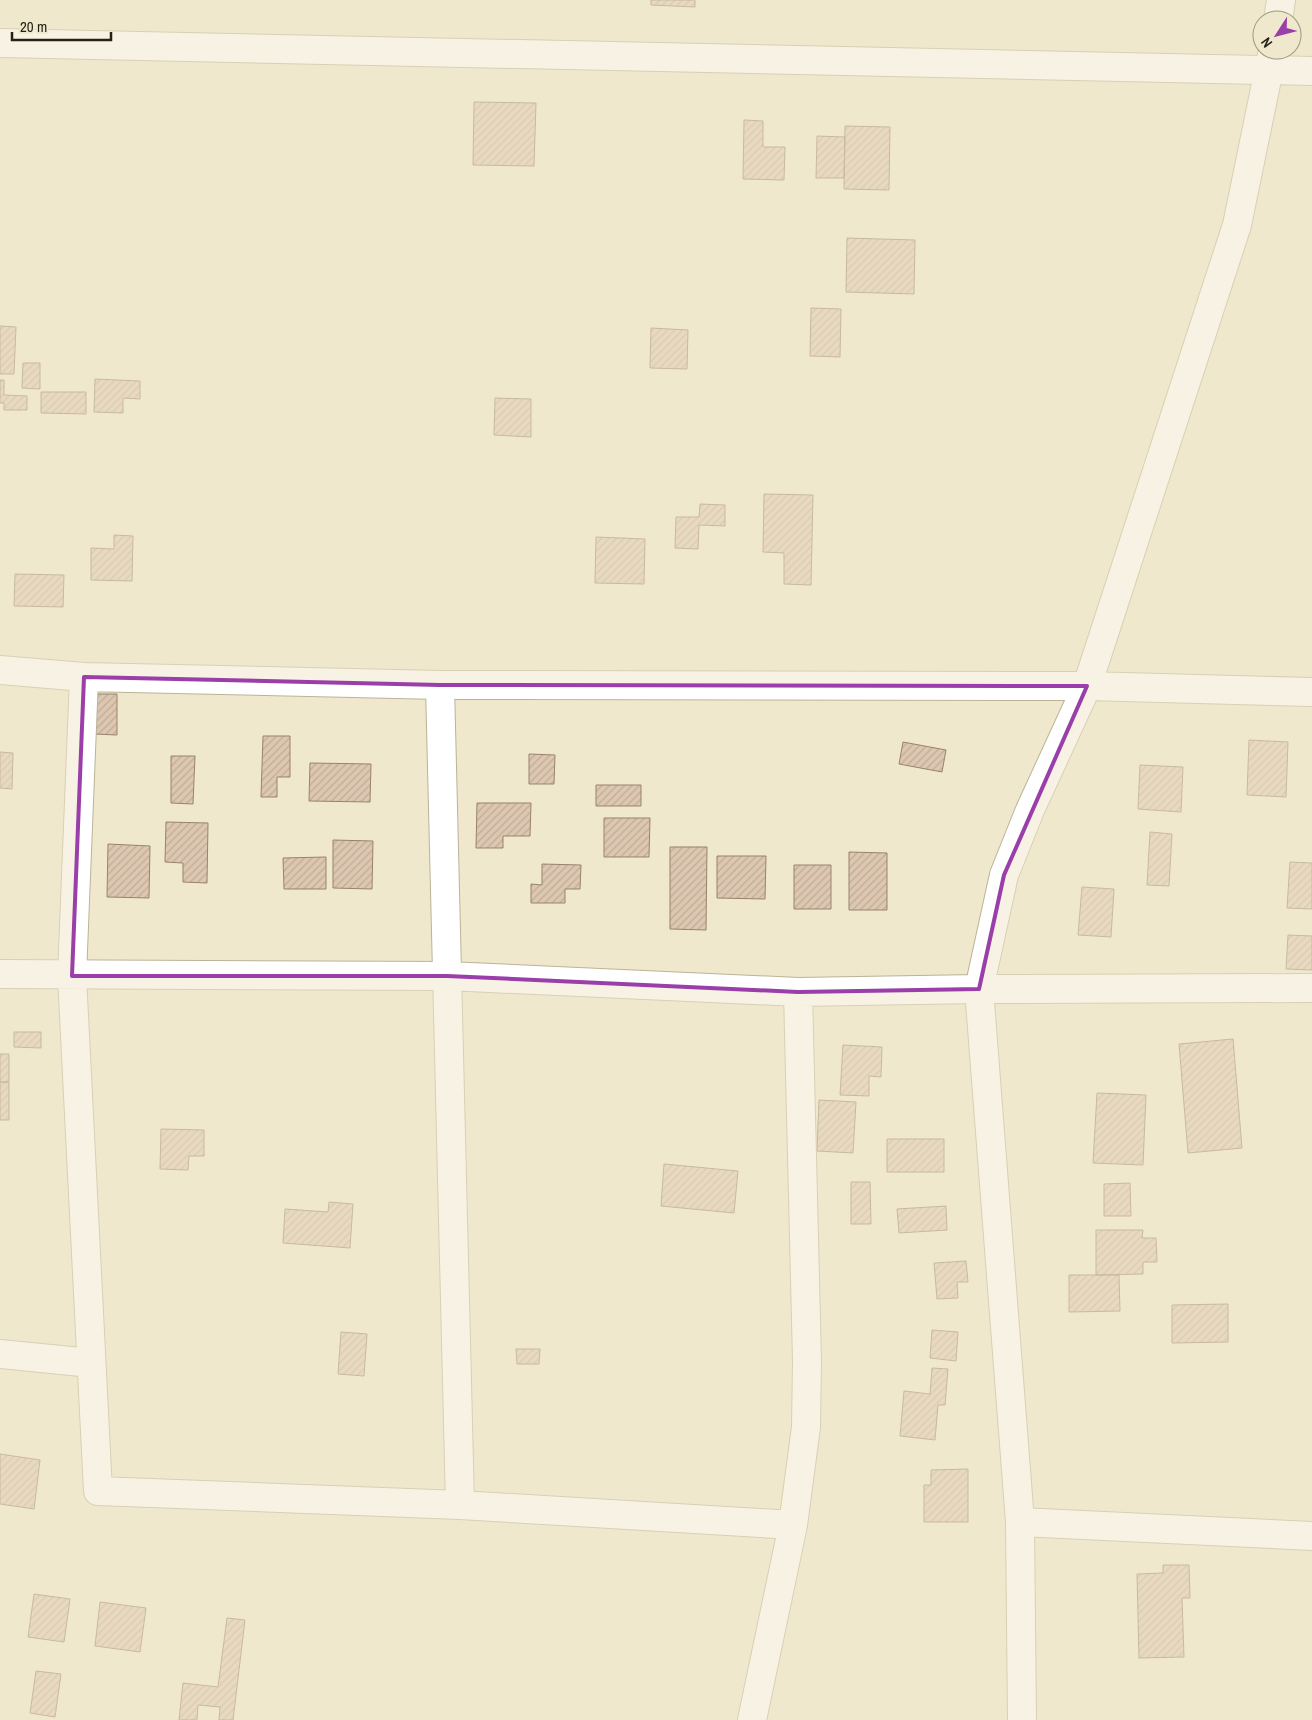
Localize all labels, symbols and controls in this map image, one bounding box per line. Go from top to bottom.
scale bar [12,10,111,42]
north arrow [1252,10,1302,60]
text: 20 m [20,16,47,37]
text: N [1257,34,1276,51]

